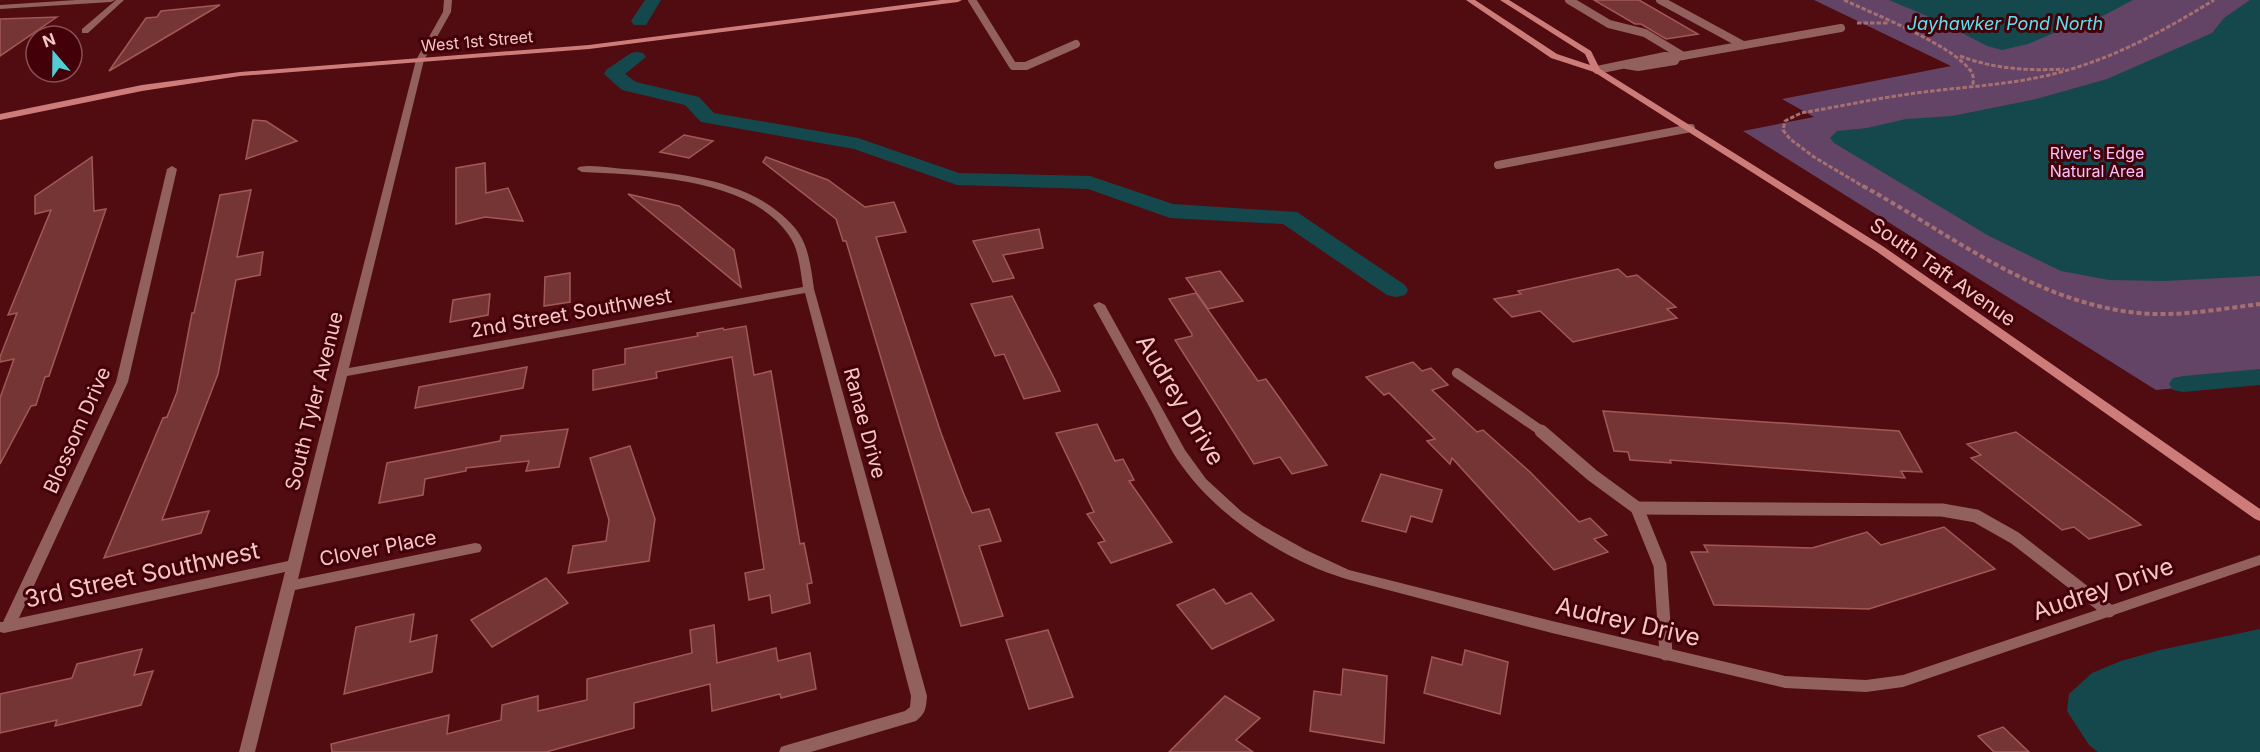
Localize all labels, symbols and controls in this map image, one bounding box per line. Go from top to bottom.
water label: Jayhawker Pond North [1907,13,2103,34]
north arrow [24,24,84,84]
street label: West 1st Street [420,26,534,56]
text: N [40,28,58,51]
park label: River's Edge Natural Area [2050,143,2144,181]
street label: South Taft Avenue [1865,213,2021,331]
street label: 2nd Street Southwest [469,283,674,343]
street label: South Tyler Avenue [280,309,348,493]
street label: Audrey Drive [1130,329,1231,470]
street label: Blossom Drive [38,363,116,497]
street label: Ranae Drive [839,365,891,481]
street label: Clover Place [317,525,439,571]
street label: 3rd Street Southwest [22,535,262,614]
street label: Audrey Drive [2028,551,2177,626]
street label: Audrey Drive [1553,591,1703,652]

